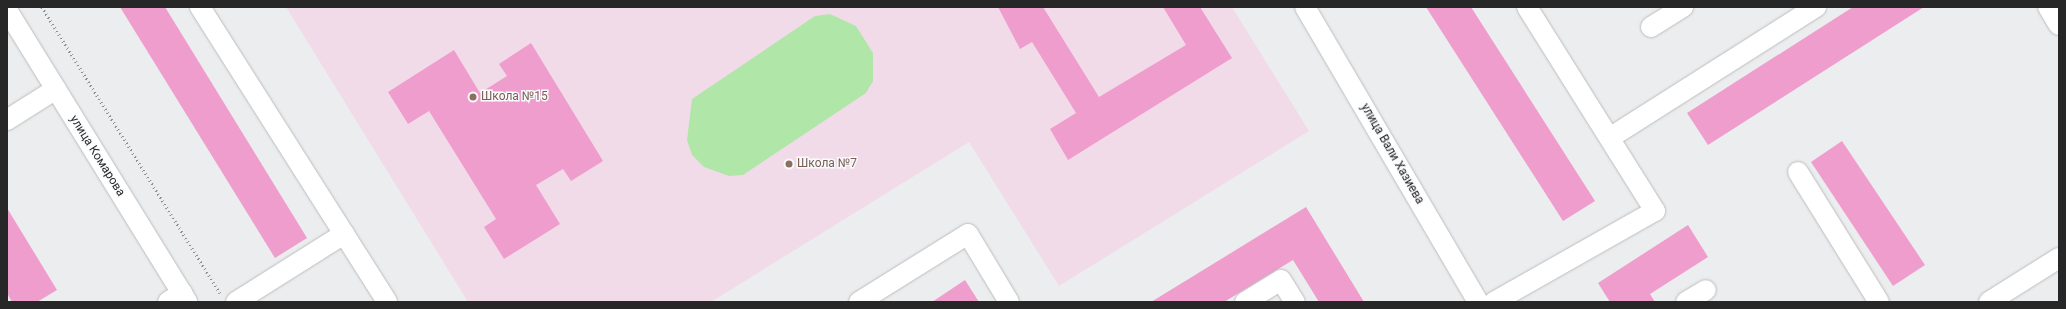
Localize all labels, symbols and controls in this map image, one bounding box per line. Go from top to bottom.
place label: Школа №15 [481,90,548,104]
marker: Школа №15 [468,92,478,102]
street label: улица Вали Хазиева [1357,101,1427,207]
street label: улица Комарова [66,113,128,199]
place label: Школа №7 [797,157,857,171]
marker: Школа №7 [784,159,794,169]

